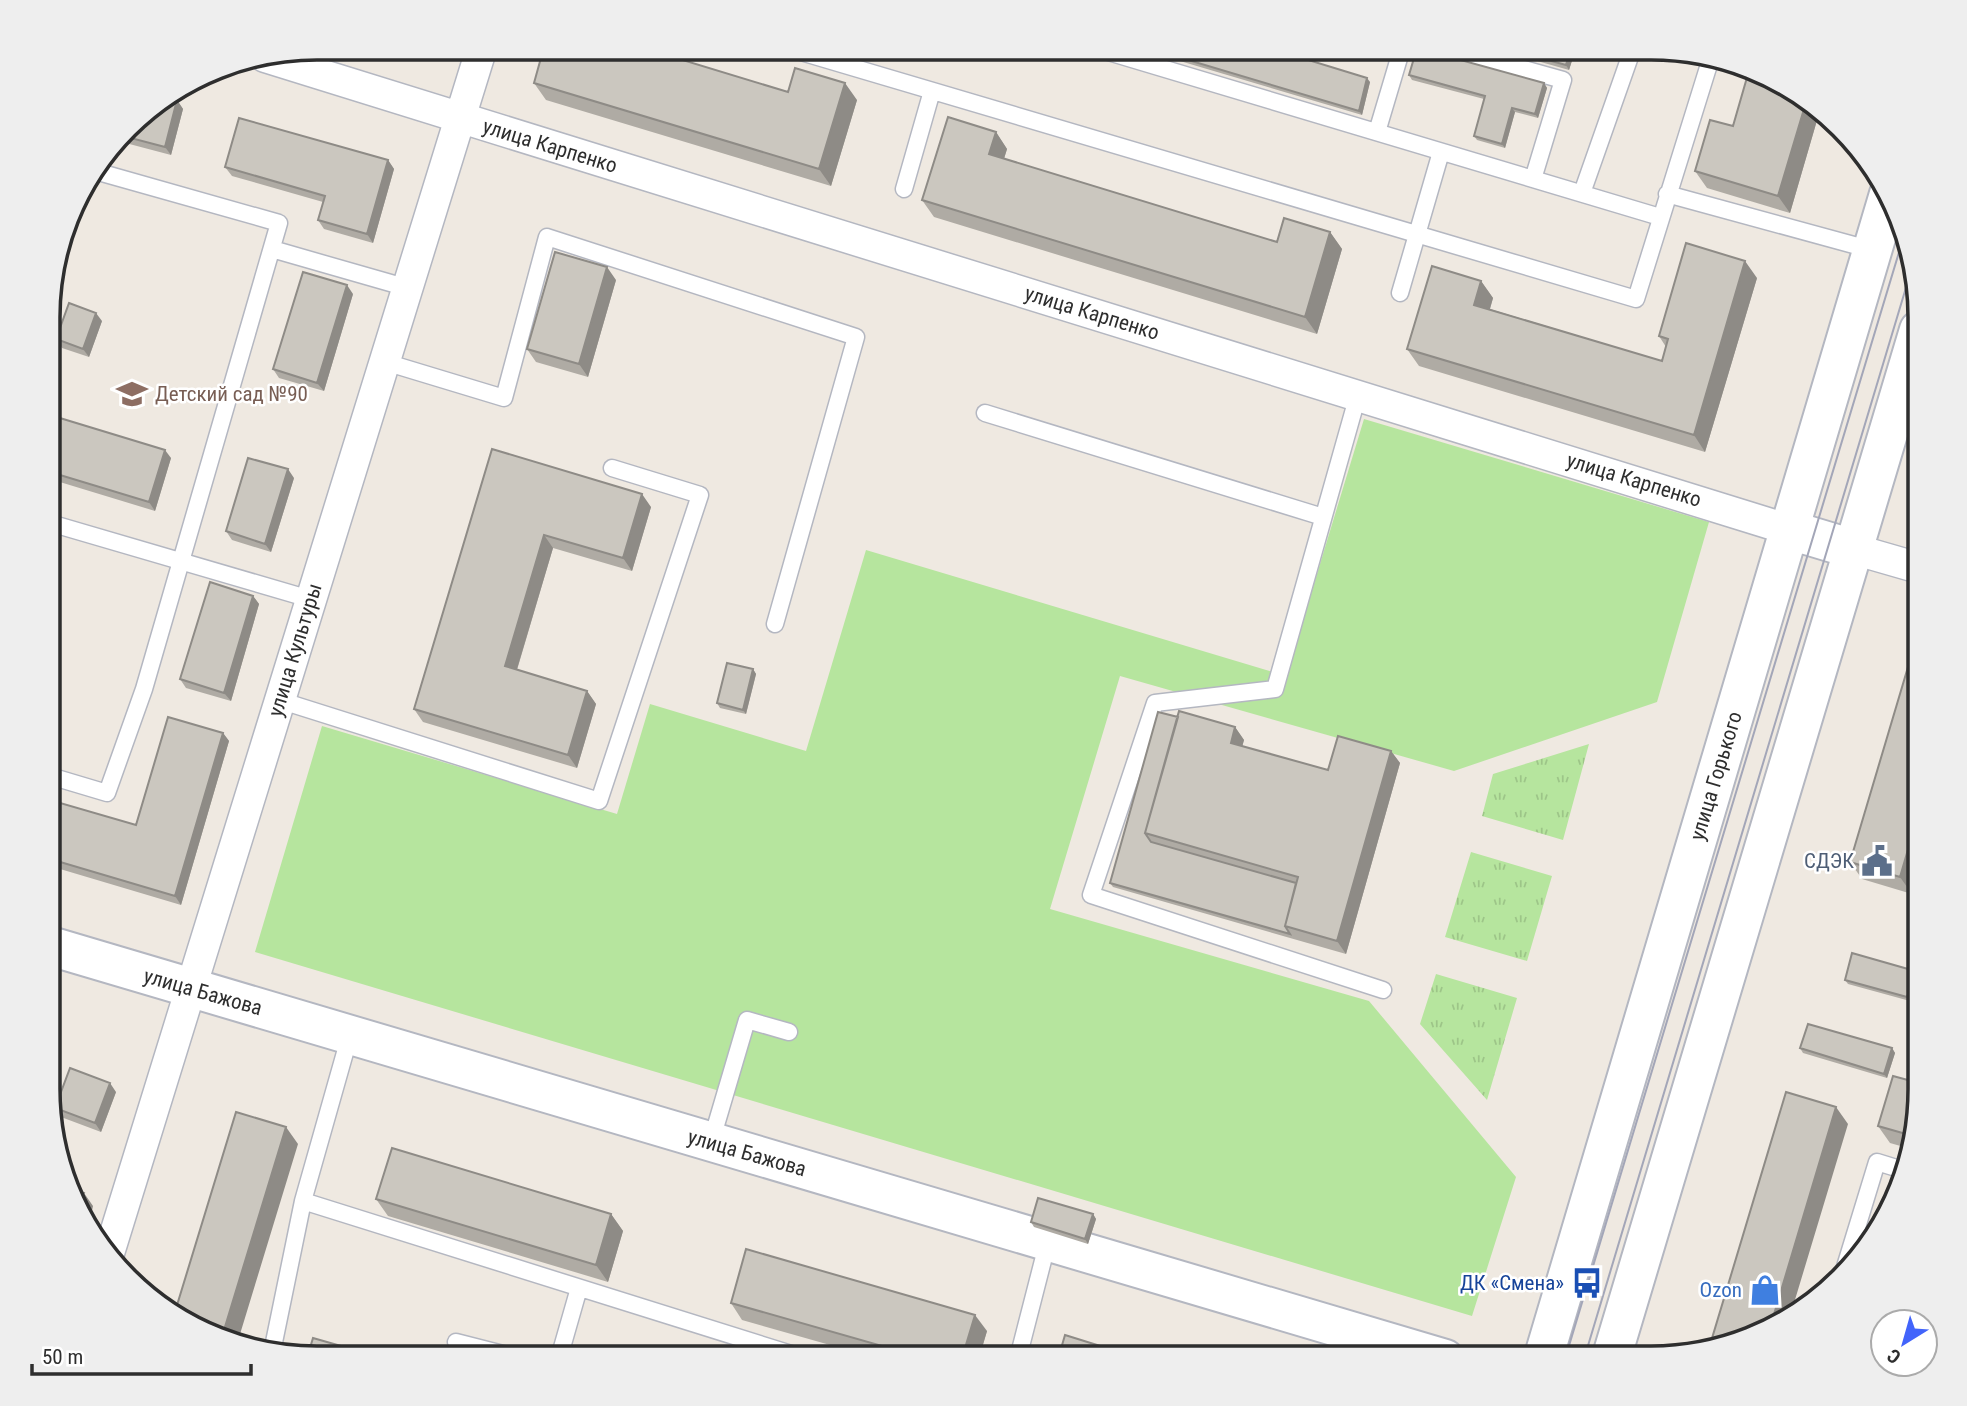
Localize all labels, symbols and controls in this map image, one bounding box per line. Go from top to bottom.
street label: улица Карпенко [480,114,620,178]
street label: улица Карпенко [1022,281,1162,345]
school or university icon: Детский сад №90 [115,377,149,411]
place label: Детский сад №90 [155,382,308,406]
street label: улица Карпенко [1564,448,1704,512]
street label: улица Культуры [263,581,327,719]
street label: улица Горького [1685,709,1747,843]
public building icon: СДЭК [1860,844,1894,878]
place label: СДЭК [1804,849,1854,873]
street label: улица Бажова [141,964,265,1020]
street label: улица Бажова [685,1125,809,1181]
bus stop icon: ДК «Смена» [1570,1266,1604,1300]
place label: ДК «Смена» [1460,1271,1564,1295]
shop icon: Ozon [1748,1273,1782,1307]
place label: Ozon [1700,1278,1742,1302]
north arrow [1869,1308,1939,1378]
scale bar [32,1332,250,1376]
text: С [1883,1344,1905,1369]
text: 50 m [42,1345,83,1369]

